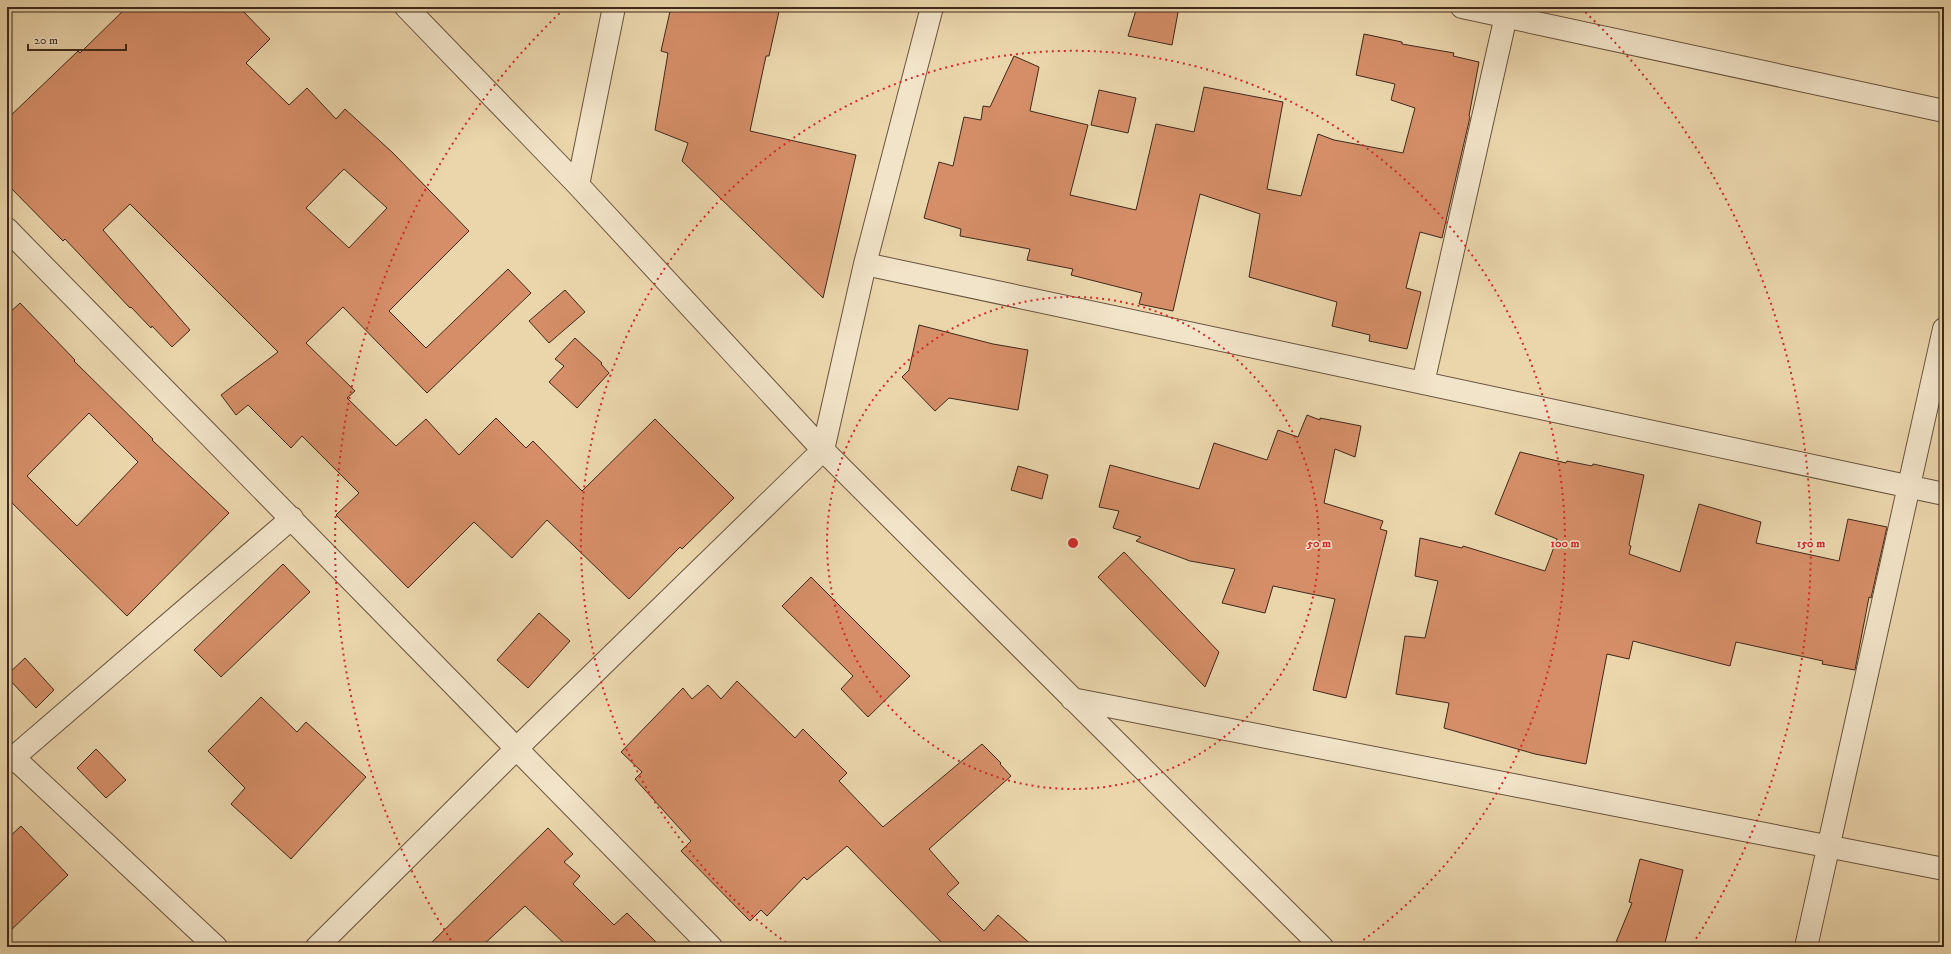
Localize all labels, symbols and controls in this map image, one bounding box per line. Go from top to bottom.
scale bar [28,26,126,52]
text: 20 m [34,33,58,48]
centre of rings [1066,536,1080,550]
text: 50 m [1306,536,1331,551]
text: 100 m [1551,536,1579,551]
text: 150 m [1797,536,1825,551]

